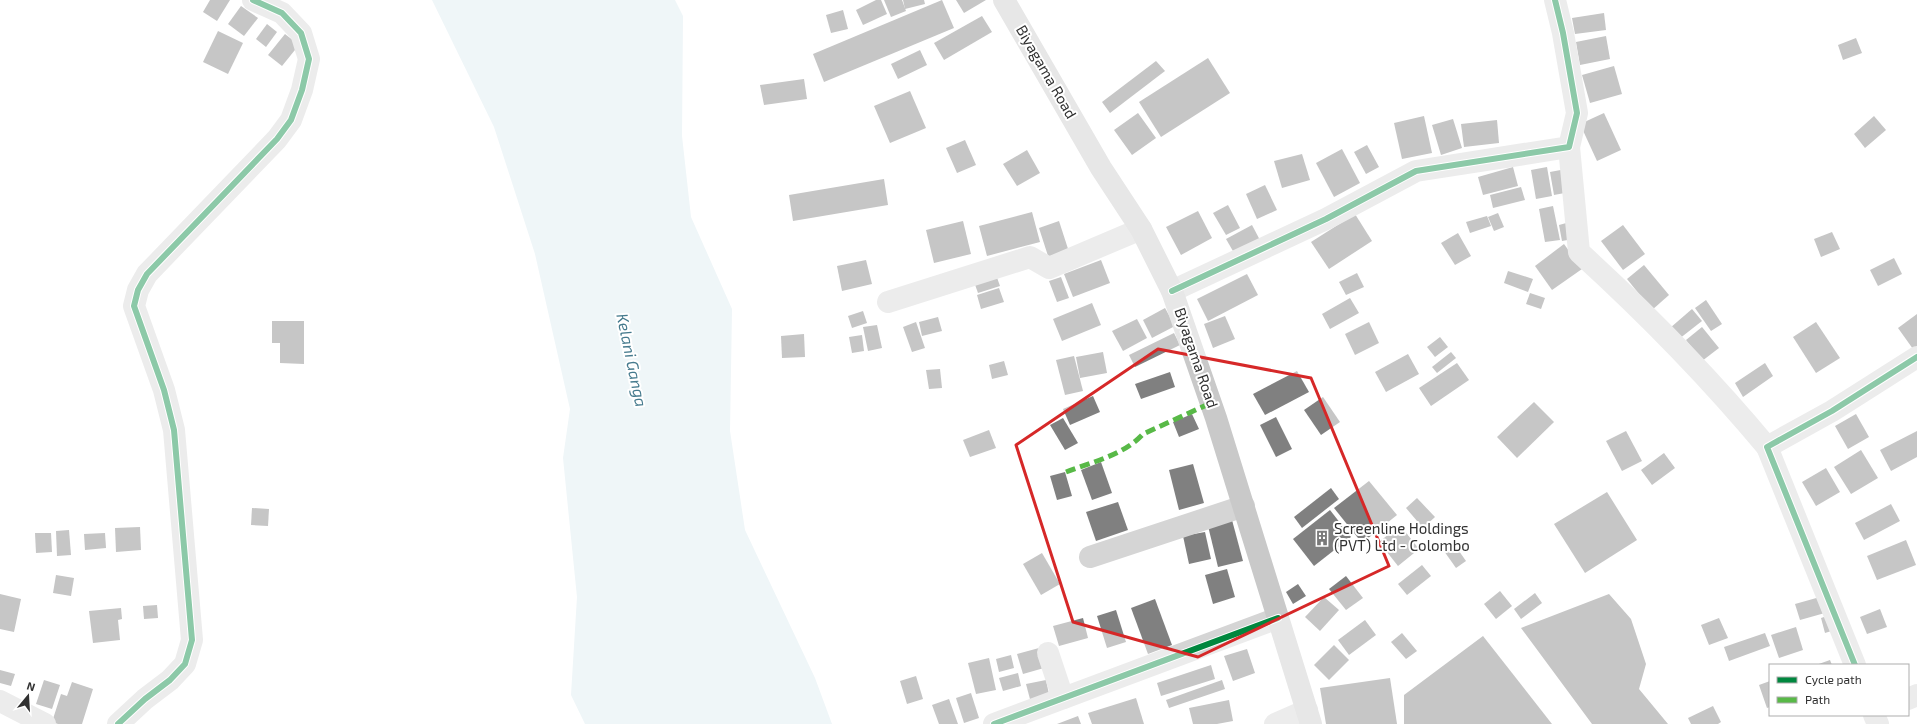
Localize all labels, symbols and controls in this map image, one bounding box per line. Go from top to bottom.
street label: Biyagama Road [1013,22,1081,121]
street label: Biyagama Road [1171,305,1223,410]
water label: Kelani Ganga [613,311,652,408]
place label: Screenline Holdings (PVT) Ltd - Colombo [1334,519,1470,554]
building icon: Screenline Holdings (PVT) Ltd - Colombo [1313,529,1331,547]
legend [1769,664,1909,716]
text: Cycle path [1805,672,1862,686]
north arrow [8,676,48,716]
text: N [25,679,37,693]
text: Path [1805,692,1830,706]

